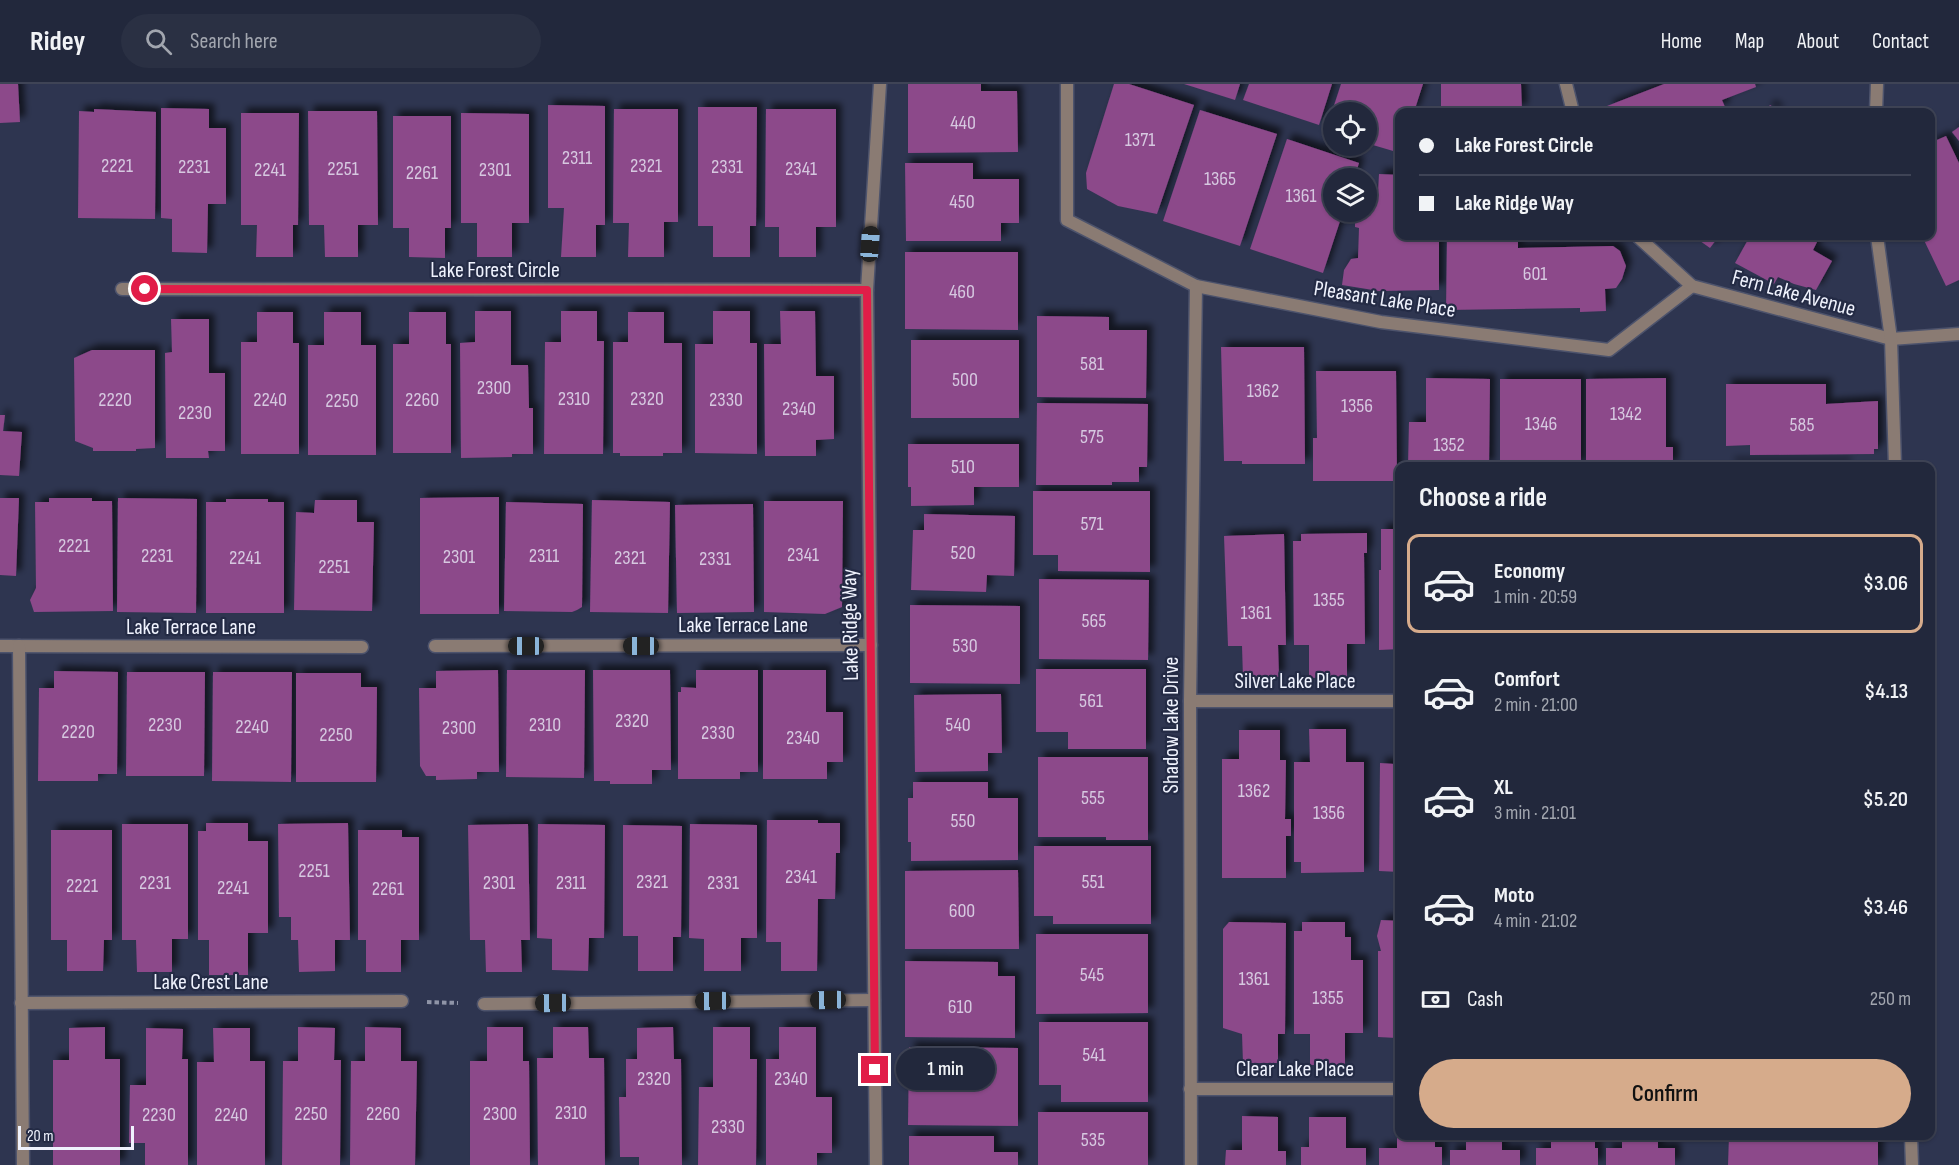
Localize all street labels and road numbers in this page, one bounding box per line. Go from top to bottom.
street label: Lake Forest Circle [430,257,560,284]
street label: Fern Lake Avenue [1729,264,1858,323]
street label: Pleasant Lake Place [1312,275,1458,324]
street label: Lake Ridge Way [836,568,865,681]
street label: Lake Terrace Lane [678,612,808,639]
street label: Lake Terrace Lane [126,614,256,641]
street label: Shadow Lake Drive [1158,657,1185,793]
street label: Silver Lake Place [1234,668,1356,695]
street label: Lake Crest Lane [153,969,269,996]
street label: Clear Lake Place [1236,1056,1354,1083]

